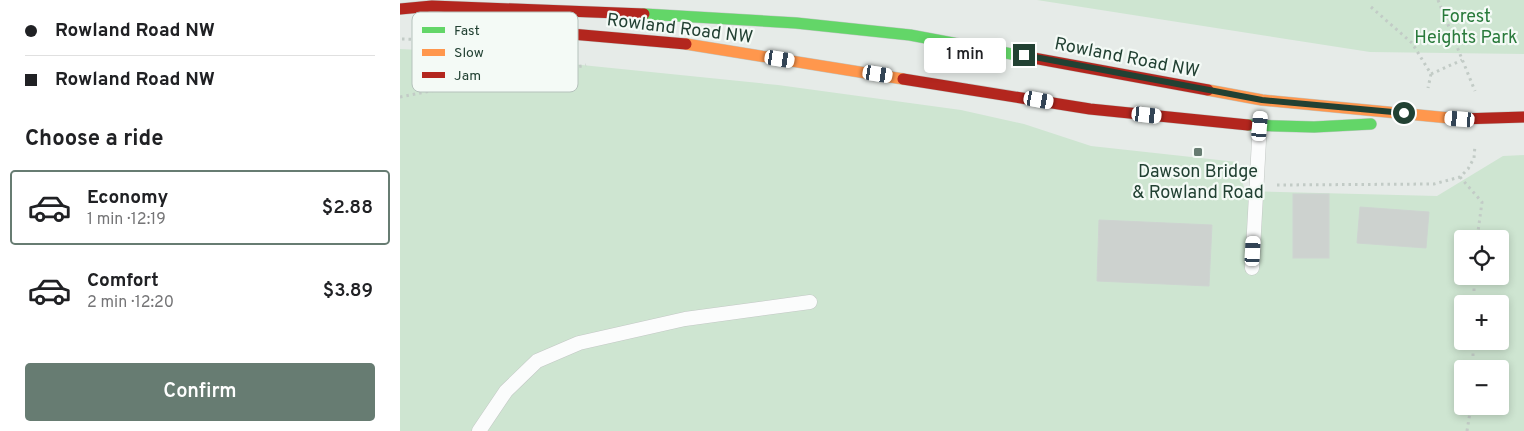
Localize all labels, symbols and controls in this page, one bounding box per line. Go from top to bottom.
park label: Forest Heights Park [1414,6,1518,50]
street label: Rowland Road NW [605,9,754,50]
legend [412,12,578,92]
text: Rowland Road NW [55,19,215,43]
text: Fast [454,23,480,40]
street label: Rowland Road NW [1052,33,1201,84]
callout: 1 min [924,38,1006,72]
route end [1013,44,1035,66]
text: Slow [454,45,484,62]
text: 1 min [946,45,984,65]
car [764,49,795,69]
car [862,64,893,84]
text: Rowland Road NW [55,68,215,92]
text: Jam [454,68,481,85]
car [1022,90,1055,110]
route start [1393,102,1415,124]
car [1131,106,1162,124]
car [1251,110,1268,142]
car [1444,110,1475,128]
text: Choose a ride [25,126,163,153]
marker: Dawson Bridge & Rowland Road [1192,146,1204,158]
place label: Dawson Bridge & Rowland Road [1132,161,1264,205]
icon: car [27,185,72,230]
text: Economy [87,186,168,210]
text: $2.88 [322,196,373,220]
text: 1 min · 12:19 [87,210,166,230]
map controls [1454,230,1509,415]
button: locate [1454,230,1509,285]
car [1244,236,1261,266]
icon: car [27,268,72,313]
text: Comfort [87,269,159,293]
text: $3.89 [323,279,373,303]
text: 2 min · 12:20 [87,293,174,313]
button: + [1454,295,1509,350]
button: − [1454,360,1509,415]
button: Confirm [25,363,375,421]

